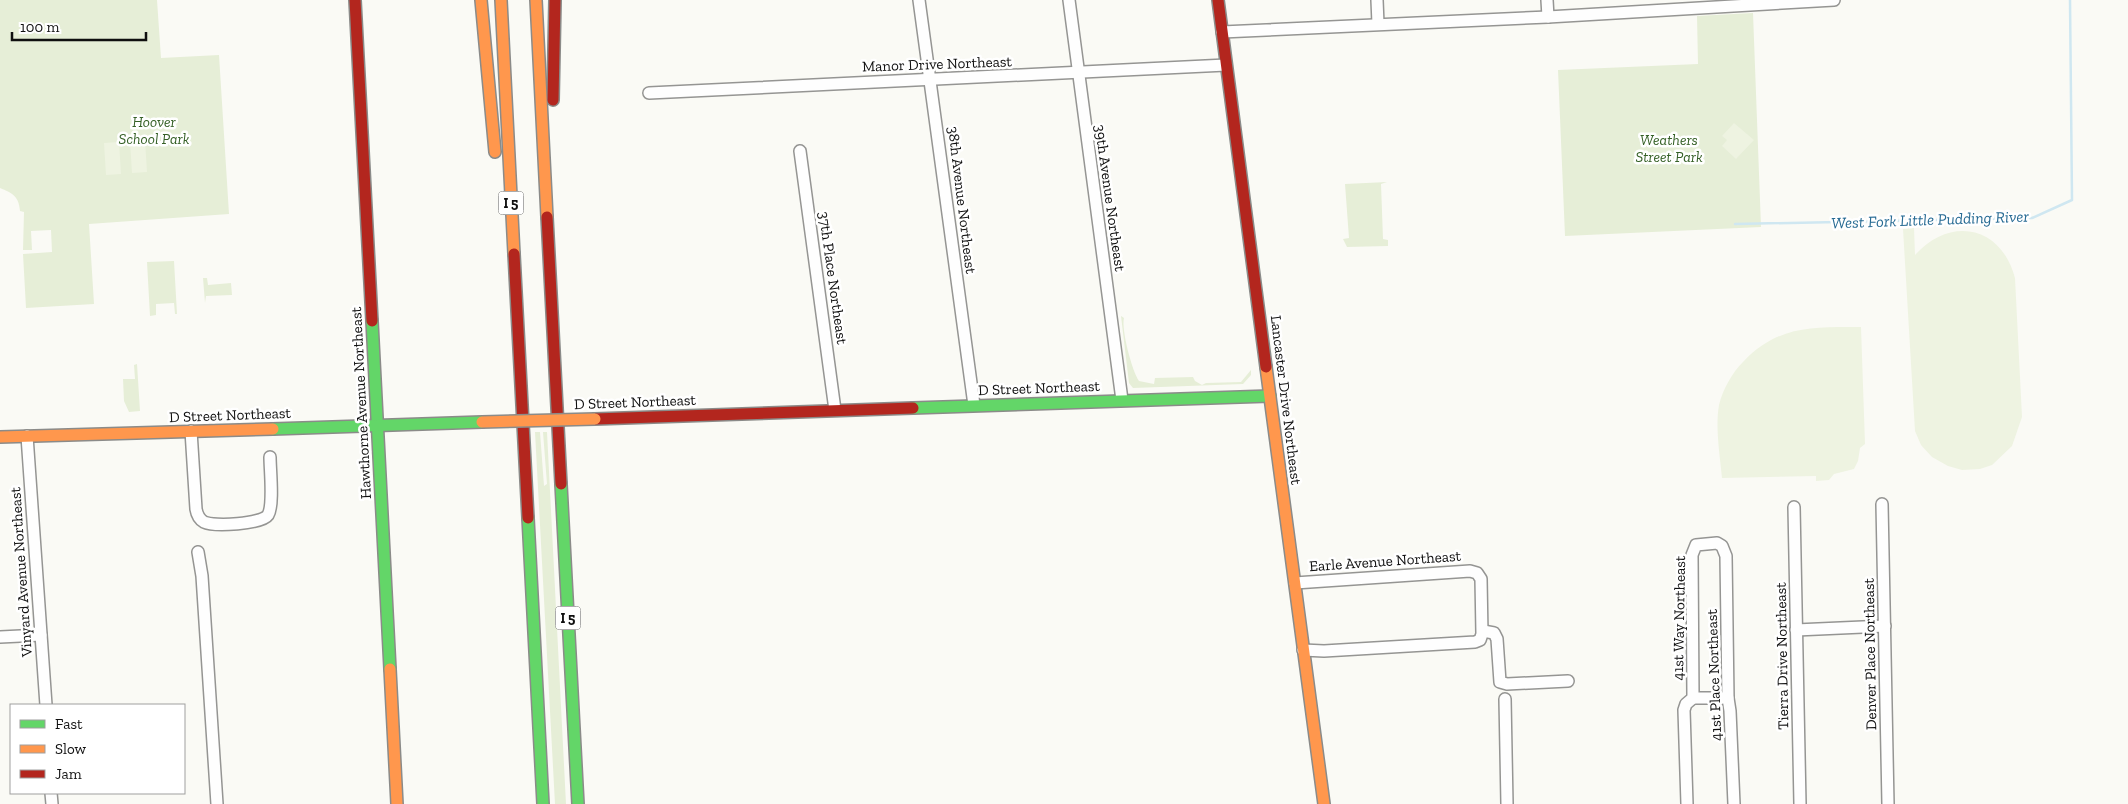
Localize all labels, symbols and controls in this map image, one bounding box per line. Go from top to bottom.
scale bar [12,10,146,42]
text: 100 m [20,18,59,36]
street label: Manor Drive Northeast [862,52,1013,76]
park label: Hoover School Park [119,113,190,148]
street label: 39th Avenue Northeast [1091,123,1129,273]
street label: 38th Avenue Northeast [944,125,980,275]
park label: Weathers Street Park [1635,131,1703,166]
road number: I 5 [498,192,524,214]
water label: West Fork Little Pudding River [1831,207,2030,232]
street label: 37th Place Northeast [815,210,851,346]
street label: Hawthorne Avenue Northeast [347,306,375,499]
street label: Lancaster Drive Northeast [1267,314,1305,486]
street label: D Street Northeast [978,377,1101,399]
street label: D Street Northeast [574,391,697,413]
street label: D Street Northeast [169,404,292,426]
street label: Vinyard Avenue Northeast [6,486,36,659]
street label: Earle Avenue Northeast [1308,547,1462,575]
street label: 41st Way Northeast [1669,555,1689,681]
street label: Denver Place Northeast [1860,577,1880,730]
street label: Tierra Drive Northeast [1772,582,1792,730]
road number: I 5 [556,606,580,630]
street label: 41st Place Northeast [1703,608,1725,741]
legend [10,704,185,794]
text: Fast [55,715,83,733]
text: Slow [55,740,87,758]
text: Jam [55,765,82,783]

